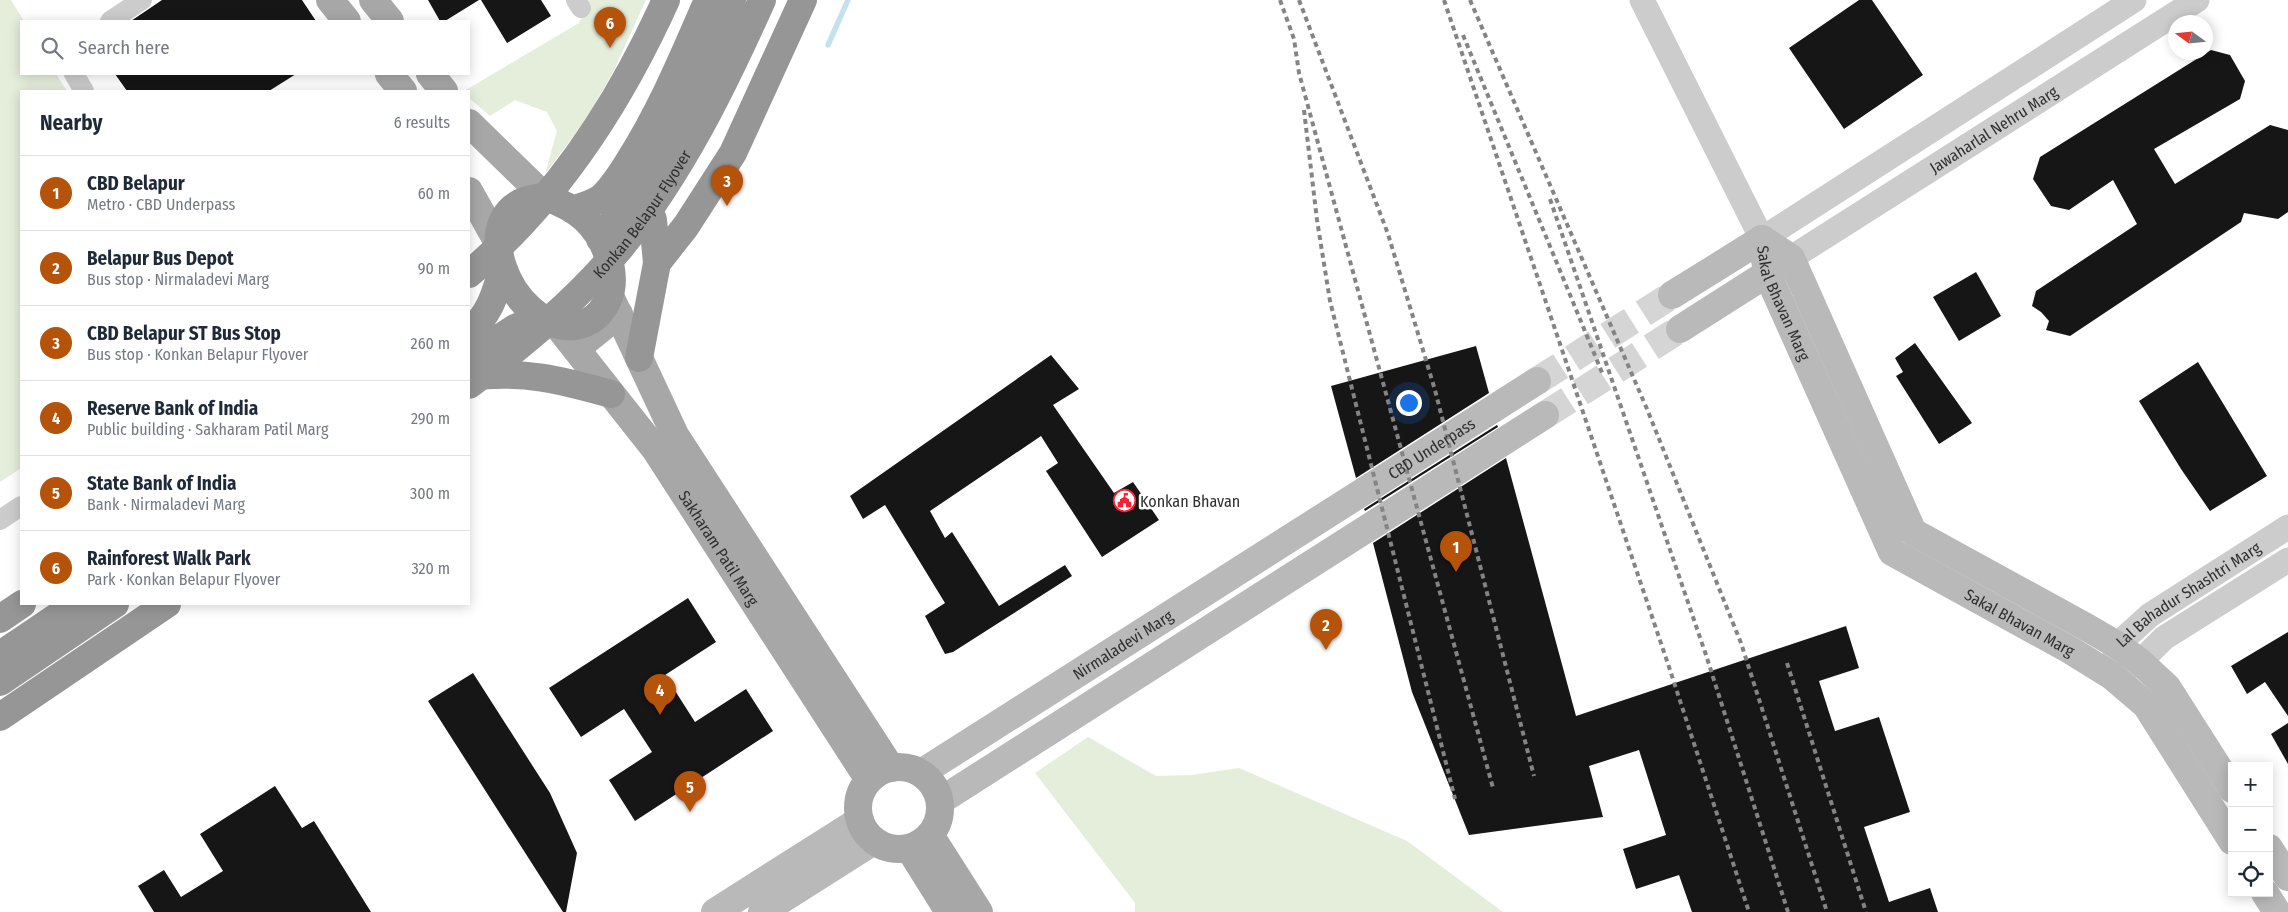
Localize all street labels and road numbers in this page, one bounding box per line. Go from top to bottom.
street label: Jawaharlal Nehru Marg [1926,81,2061,177]
street label: Konkan Belapur Flyover [589,146,695,282]
street label: Sakal Bhavan Marg [1754,244,1815,364]
street label: CBD Underpass [1384,413,1479,483]
street label: Sakharam Patil Marg [675,487,763,610]
street label: Lal Bahadur Shashtri Marg [2112,537,2264,651]
street label: Sakal Bhavan Marg [1962,584,2079,660]
street label: Nirmaladevi Marg [1069,606,1177,684]

